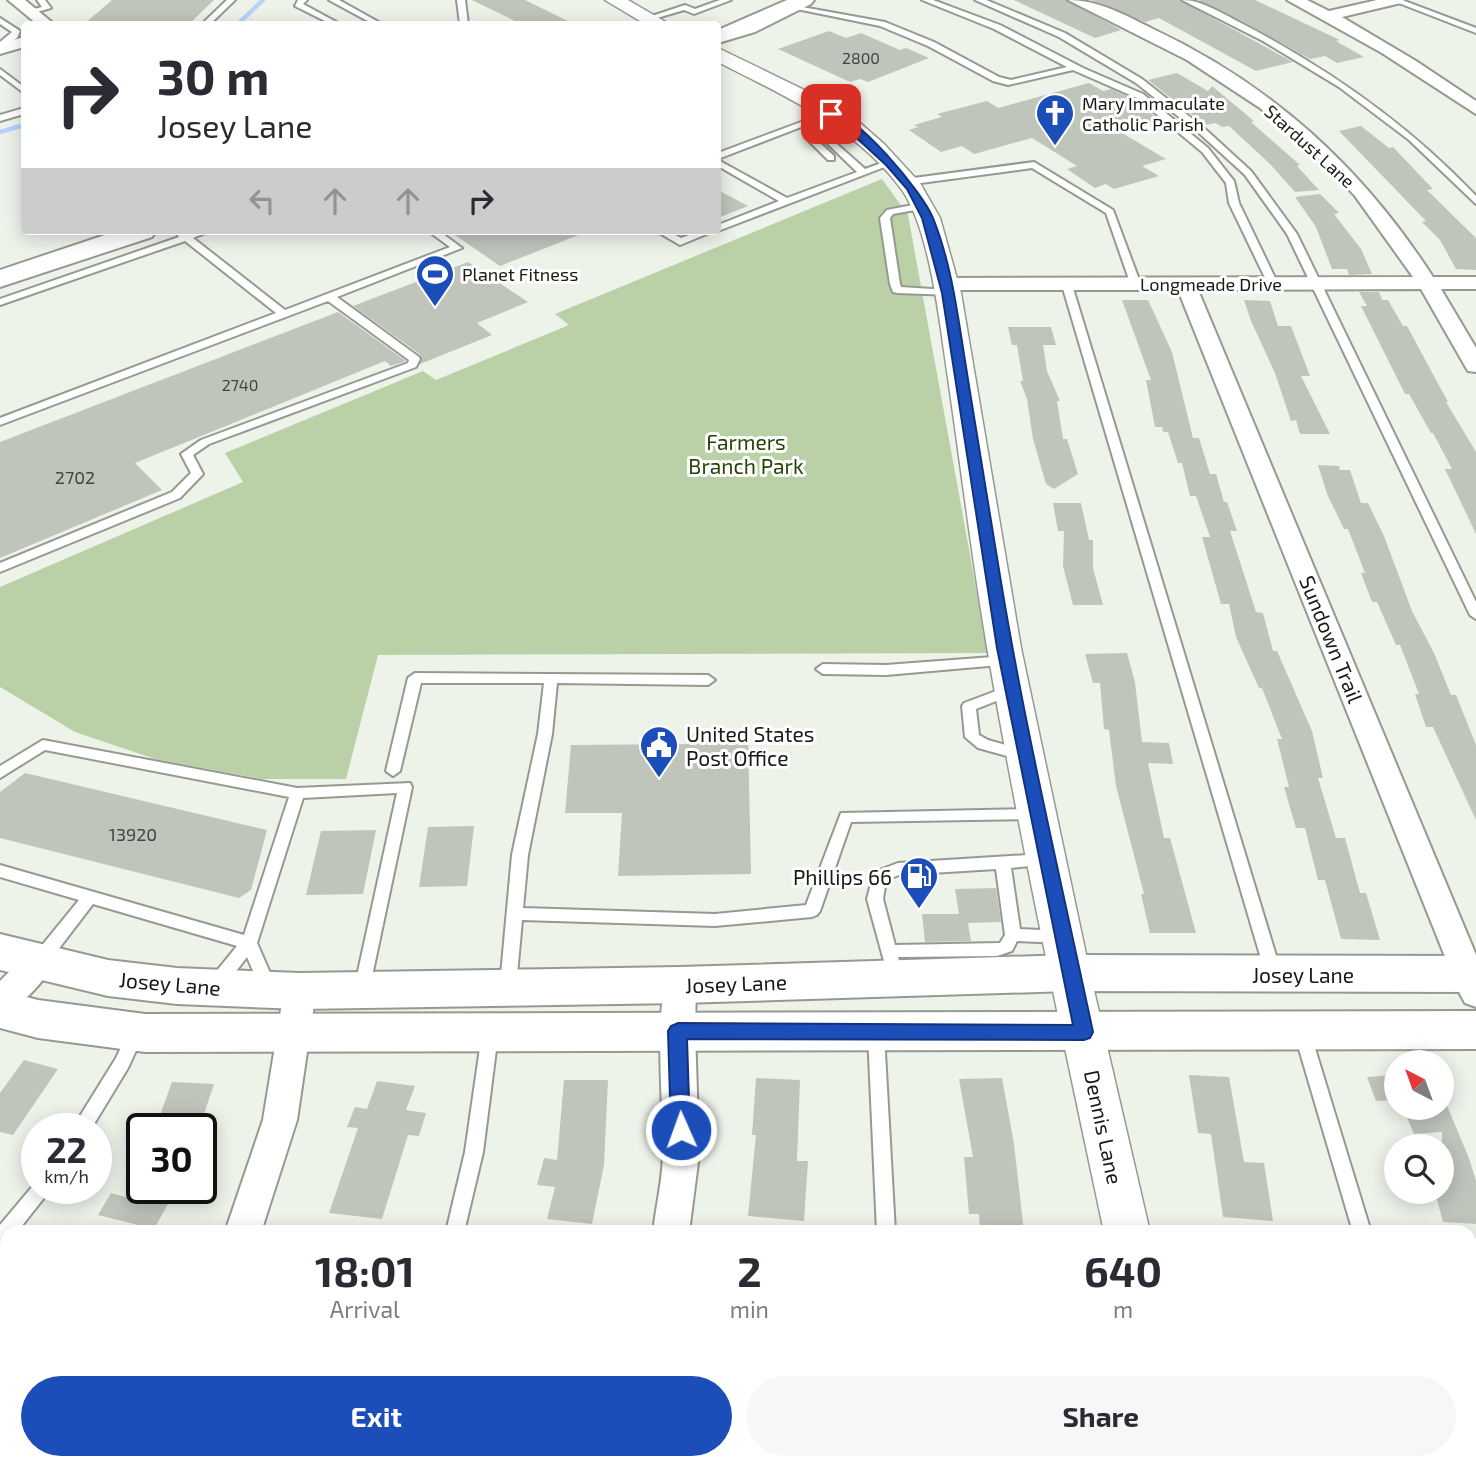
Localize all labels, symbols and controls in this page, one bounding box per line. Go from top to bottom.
text: 30 m [157,46,269,105]
house number: 2800 [842,48,880,67]
icon: right [42,49,133,140]
pin [801,84,861,144]
church icon: Mary Immaculate Catholic Parish [1034,92,1076,147]
place label: Mary Immaculate Catholic Parish [1082,92,1225,135]
icon: arrive [812,95,850,133]
street label: Stardust Lane [1260,100,1360,192]
text: Josey Lane [157,106,313,144]
icon: left [243,182,281,220]
icon: ahead [316,182,354,220]
icon: ahead [389,182,427,220]
icon: right [462,182,500,220]
sports icon: Planet Fitness [414,253,456,308]
place label: Planet Fitness [462,263,578,285]
street label: Longmeade Drive [1140,273,1282,295]
house number: 2740 [222,375,258,394]
park label: Farmers Branch Park [688,429,804,478]
house number: 2702 [55,466,95,488]
street label: Sundown Trail [1295,572,1369,707]
place label: United States Post Office [686,721,815,770]
public building icon: United States Post Office [638,724,680,779]
house number: 13920 [109,823,157,845]
fuel station icon: Phillips 66 [898,855,940,910]
place label: Phillips 66 [793,864,892,889]
street label: Josey Lane [1252,962,1354,987]
street label: Josey Lane [118,966,222,1000]
street label: Josey Lane [685,969,787,997]
north arrow [1384,1050,1454,1120]
map controls [1384,1050,1454,1204]
street label: Dennis Lane [1080,1068,1128,1186]
position arrow [644,1093,718,1167]
speed limit sign: 30 [126,1113,217,1204]
text: 22 [46,1128,87,1170]
button: search [1384,1134,1454,1204]
text: km/h [44,1165,89,1187]
text: 18:01 [315,1245,415,1295]
text: 2 [737,1245,762,1295]
text: 640 [1084,1245,1162,1295]
text: Arrival [330,1295,400,1323]
text: min [730,1295,769,1323]
text: m [1113,1295,1133,1323]
button: Exit [21,1376,732,1456]
button: Share [746,1376,1456,1456]

